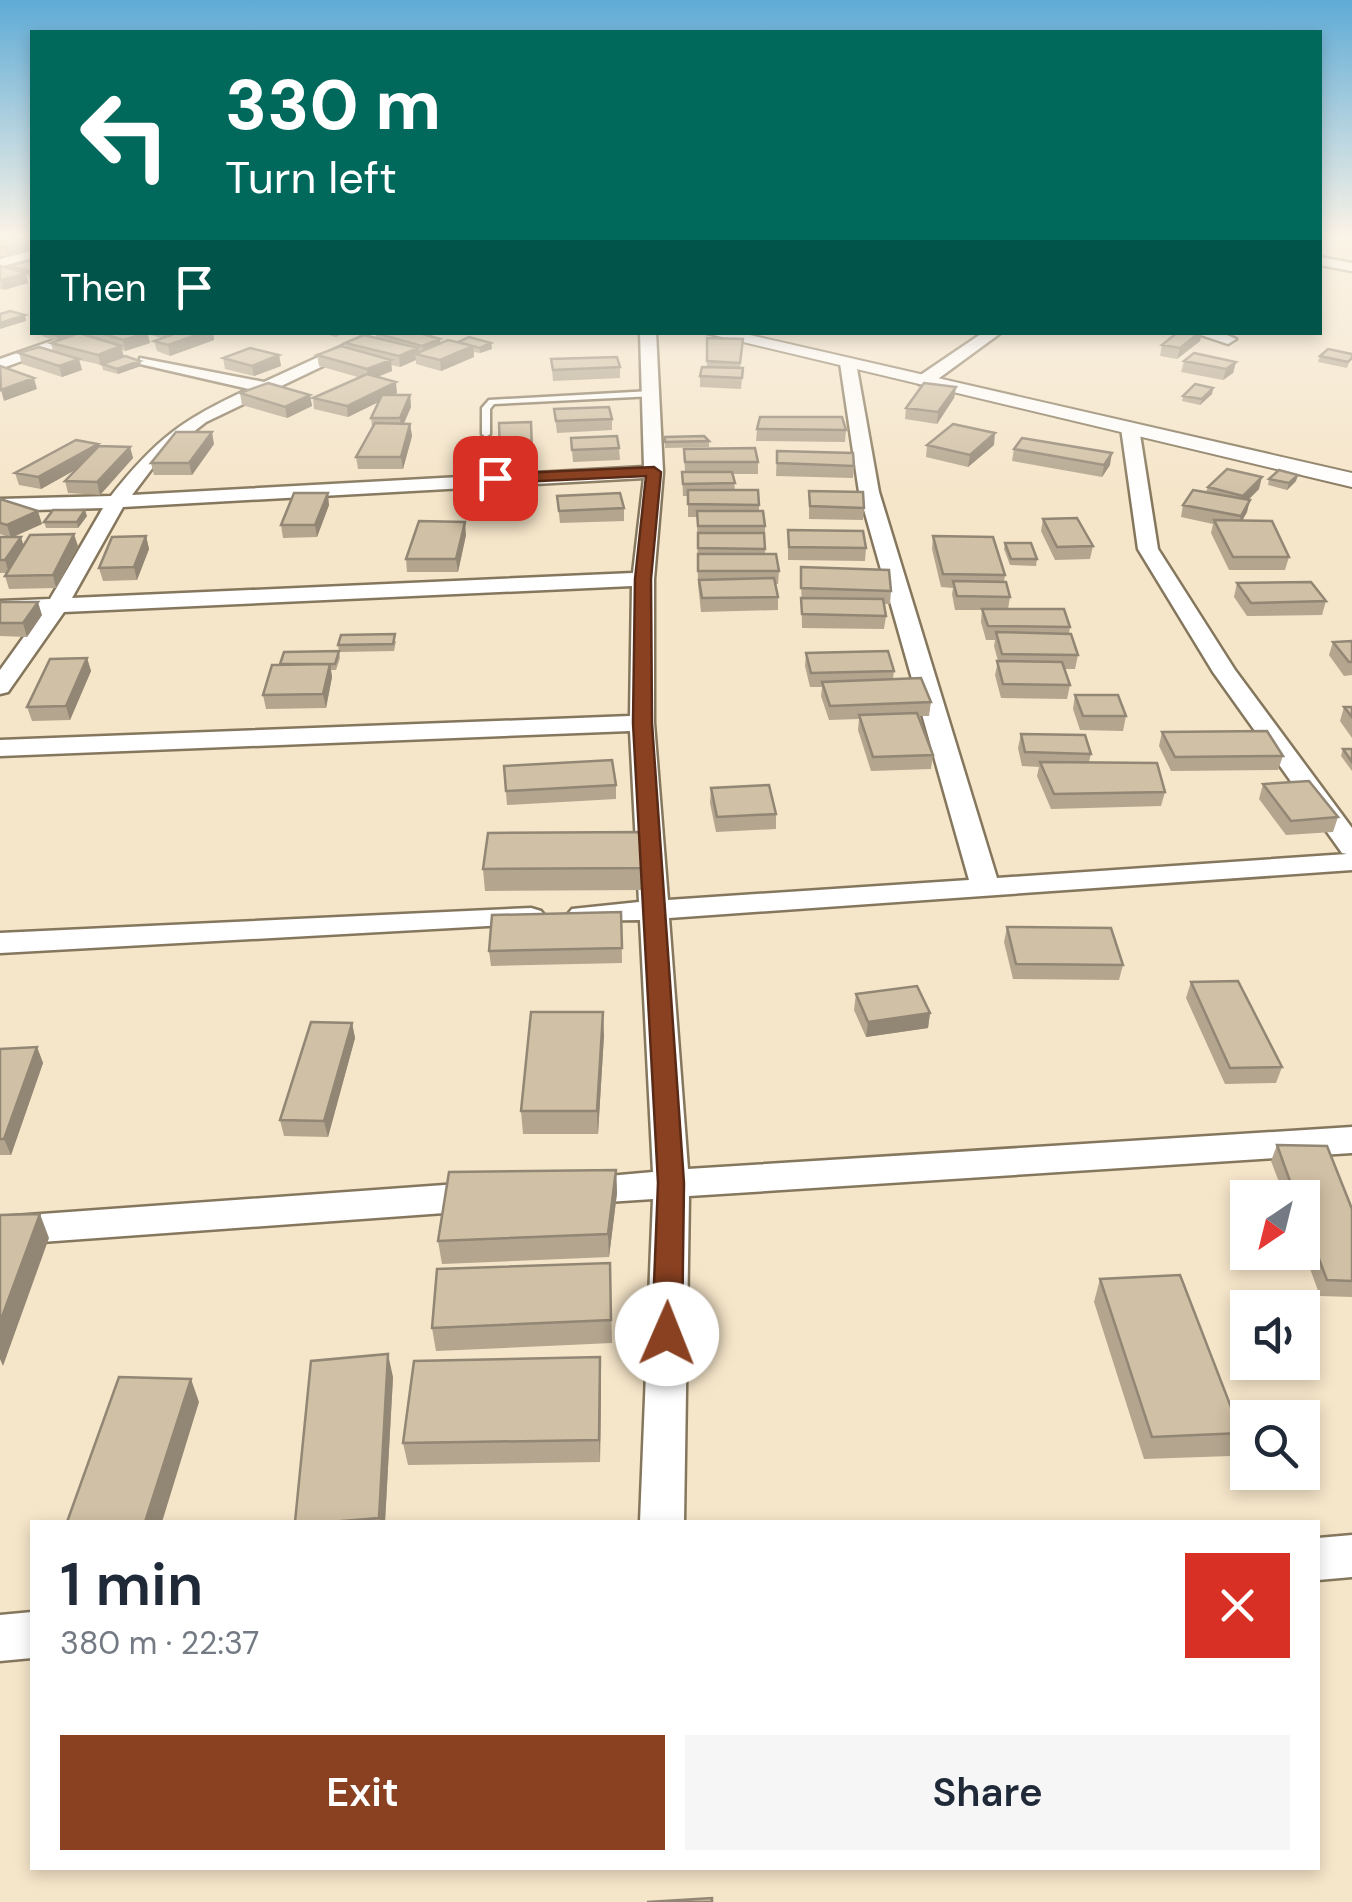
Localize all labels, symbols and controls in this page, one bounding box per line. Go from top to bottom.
text: 330 m [225,60,441,151]
icon: left [60,70,190,200]
text: Turn left [225,148,397,207]
icon: arrive [167,260,222,315]
text: Then [60,263,147,313]
pin [453,436,538,521]
icon: arrive [468,451,523,506]
north arrow [1230,1180,1320,1270]
map controls [1230,1180,1320,1490]
position arrow [615,1282,719,1386]
button: sound [1230,1290,1320,1380]
button: search [1230,1400,1320,1490]
text: 1 min [60,1545,203,1624]
button: close [1185,1553,1290,1658]
text: 380 m · 22:37 [60,1622,259,1664]
button: Exit [60,1735,665,1850]
button: Share [685,1735,1290,1850]

